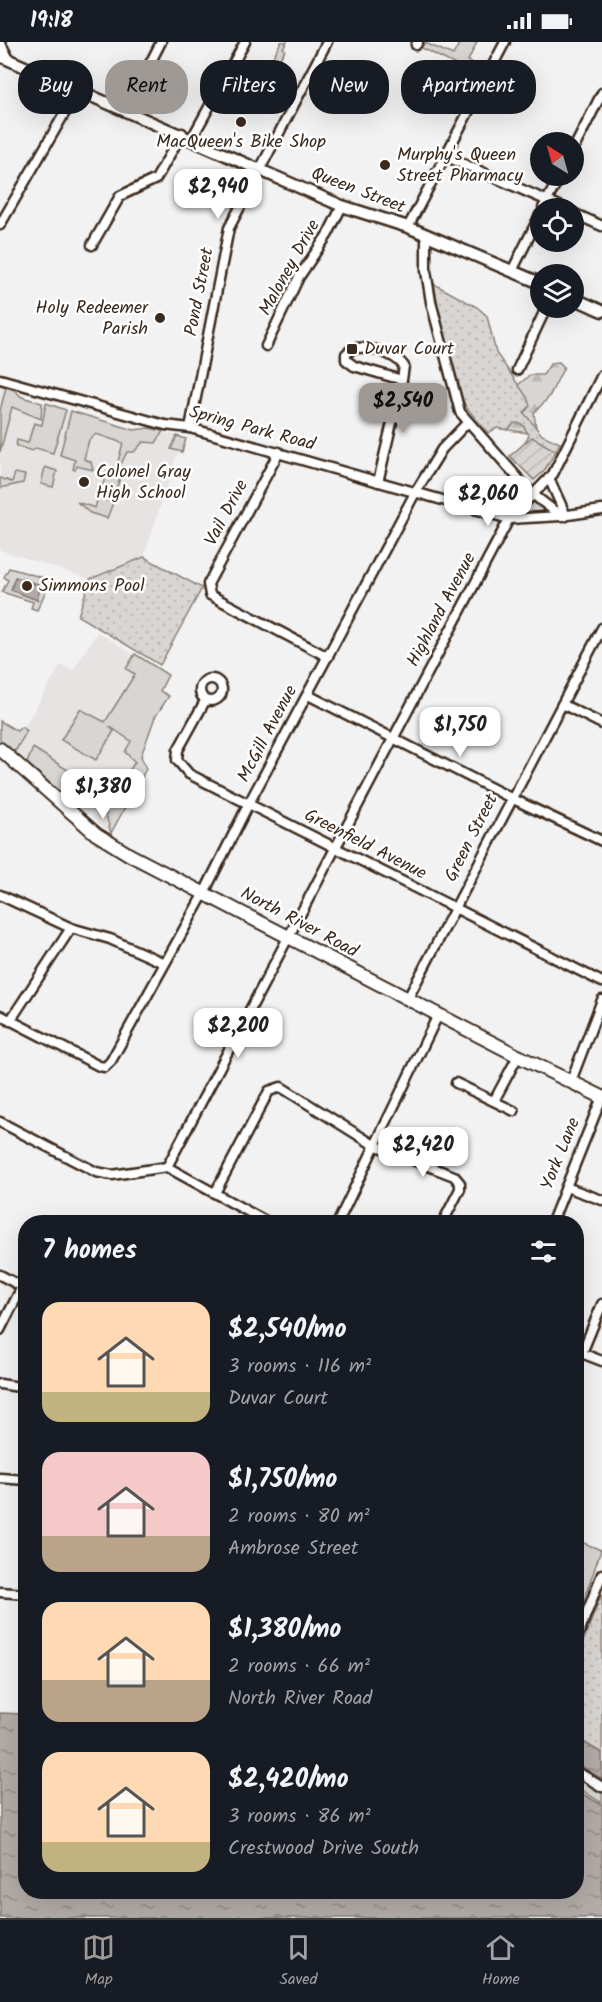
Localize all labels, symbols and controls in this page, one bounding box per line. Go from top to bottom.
text: 19:18 [30,4,73,39]
chip: Buy [18,60,93,114]
chip: Rent [105,60,188,114]
chip: Filters [200,60,297,114]
chip: New [309,60,389,114]
chip: Apartment [401,60,536,114]
marker: MacQueen's Bike Shop [234,115,248,129]
place label: MacQueen's Bike Shop [156,128,326,157]
north arrow [530,132,584,186]
map controls [530,132,584,318]
place label: Murphy's Queen Street Pharmacy [397,141,523,191]
marker: Murphy's Queen Street Pharmacy [378,158,392,172]
street label: Queen Street [307,160,410,223]
pin: $2,940 [169,169,267,220]
text: $2,940 [188,172,248,204]
button: locate [530,198,584,252]
street label: Maloney Drive [252,215,328,321]
street label: Pond Street [177,244,223,339]
button: layers [530,264,584,318]
place label: Holy Redeemer Parish [36,294,149,344]
marker: Holy Redeemer Parish [153,311,167,325]
place label: Duvar Court [364,335,455,364]
marker: Duvar Court [345,342,359,356]
pin: $2,540 [354,383,452,434]
text: $2,540 [373,386,433,418]
street label: Spring Park Road [186,398,319,460]
place label: Colonel Gray High School [96,458,191,508]
marker: Colonel Gray High School [77,475,91,489]
street label: Vail Drive [197,475,257,551]
pin: $2,060 [439,476,537,527]
text: $2,060 [458,479,518,511]
street label: Highland Avenue [400,547,484,673]
place label: Simmons Pool [39,572,145,601]
marker: Simmons Pool [20,579,34,593]
street label: McGill Avenue [230,680,306,788]
pin: $1,750 [411,707,509,758]
text: $1,750 [434,710,486,742]
pin: $1,380 [54,769,152,820]
text: $1,380 [75,772,131,804]
street label: Green Street [437,788,507,887]
street label: Greenfield Avenue [299,802,431,888]
street label: North River Road [235,880,364,967]
pin: $2,200 [189,1008,287,1059]
text: $2,200 [208,1011,268,1043]
street label: York Lane [533,1113,589,1195]
pin: $2,420 [374,1127,472,1178]
text: $2,420 [392,1130,454,1162]
text: 7 homes [42,1230,137,1272]
icon: filters [527,1235,560,1268]
text: $2,540/mo [228,1309,347,1351]
icon: home [90,1326,162,1398]
text: 3 rooms · 116 m² [228,1351,371,1383]
text: Duvar Court [228,1383,328,1415]
text: $1,750/mo [228,1459,337,1501]
icon: home [90,1476,162,1548]
text: 2 rooms · 80 m² [228,1501,370,1533]
text: Ambrose Street [228,1533,359,1565]
text: $1,380/mo [228,1609,341,1651]
icon: home [90,1626,162,1698]
text: 2 rooms · 66 m² [228,1651,370,1683]
text: North River Road [228,1683,372,1715]
text: $2,420/mo [228,1759,349,1801]
icon: home [90,1776,162,1848]
text: 3 rooms · 86 m² [228,1801,371,1833]
text: Crestwood Drive South [228,1833,419,1865]
tab: Map [82,1931,115,1992]
tab: Saved [280,1931,318,1992]
tab: Home [482,1931,520,1992]

